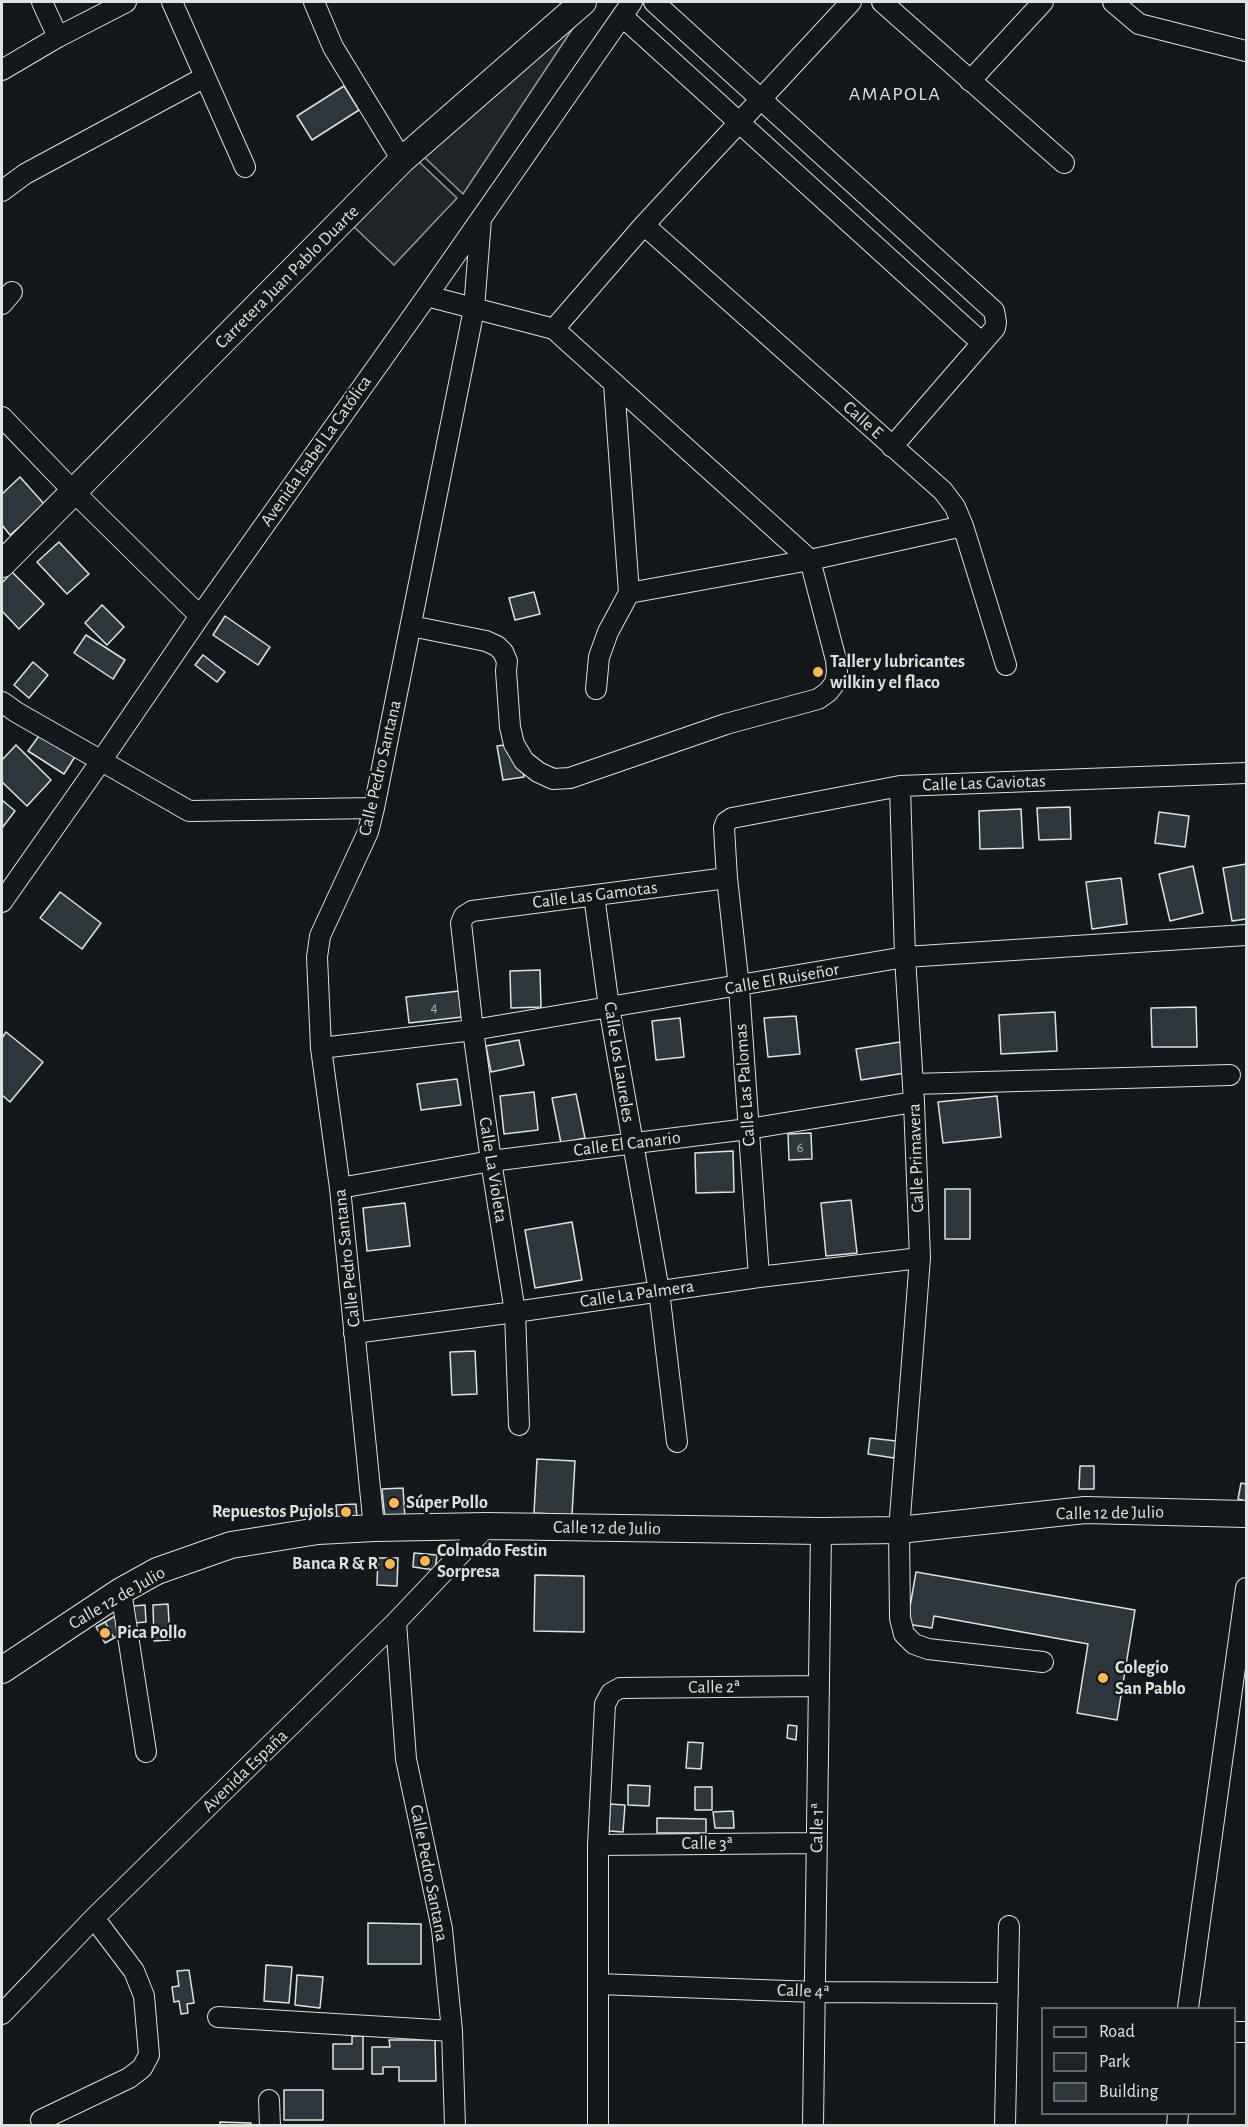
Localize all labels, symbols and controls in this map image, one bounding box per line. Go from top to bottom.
district label: AMAPOLA [849,82,941,106]
street label: Carretera Juan Pablo Duarte [211,201,363,353]
street label: Avenida Isabel La Católica [256,371,376,531]
street label: Calle E [838,396,888,444]
place label: Taller y lubricantes wilkin y el flaco [830,651,965,694]
marker: Taller y lubricantes wilkin y el flaco [811,665,825,679]
street label: Calle Pedro Santana [354,698,406,838]
street label: Calle Las Gaviotas [922,770,1046,796]
street label: Calle Las Gamotas [531,877,659,913]
street label: Calle El Ruiseñor [723,958,841,1000]
house number: 4 [430,998,438,1016]
street label: Calle Los Laureles [599,1000,639,1124]
street label: Calle Las Palomas [730,1023,760,1147]
street label: Calle Primavera [903,1103,929,1213]
street label: Calle La Violeta [474,1116,512,1224]
street label: Calle El Canario [572,1127,682,1161]
house number: 6 [796,1138,804,1156]
street label: Calle Pedro Santana [329,1188,365,1328]
street label: Calle La Palmera [579,1275,695,1313]
place label: Súper Pollo [406,1492,488,1514]
marker: Súper Pollo [387,1496,401,1510]
place label: Repuestos Pujols [212,1501,334,1523]
street label: Calle 12 de Julio [1056,1501,1164,1525]
marker: Repuestos Pujols [339,1505,353,1519]
street label: Calle 12 de Julio [553,1516,661,1540]
place label: Colmado Festin Sorpresa [437,1540,547,1582]
place label: Banca R & R [292,1553,378,1575]
marker: Colmado Festin Sorpresa [418,1554,432,1568]
marker: Banca R & R [383,1557,397,1571]
street label: Calle 12 de Julio [65,1562,169,1634]
place label: Pica Pollo [117,1622,186,1644]
marker: Pica Pollo [98,1626,112,1640]
place label: Colegio San Pablo [1115,1657,1186,1700]
marker: Colegio San Pablo [1096,1671,1110,1685]
street label: Calle 2ª [688,1676,740,1698]
street label: Avenida España [198,1725,292,1817]
street label: Calle Pedro Santana [405,1803,453,1943]
street label: Calle 1ª [806,1803,828,1853]
street label: Calle 3ª [681,1833,733,1855]
street label: Calle 4ª [777,1979,829,2003]
legend [1041,2007,1236,2115]
text: Road [1099,2023,1135,2041]
text: Park [1099,2053,1130,2071]
text: Building [1099,2083,1158,2101]

